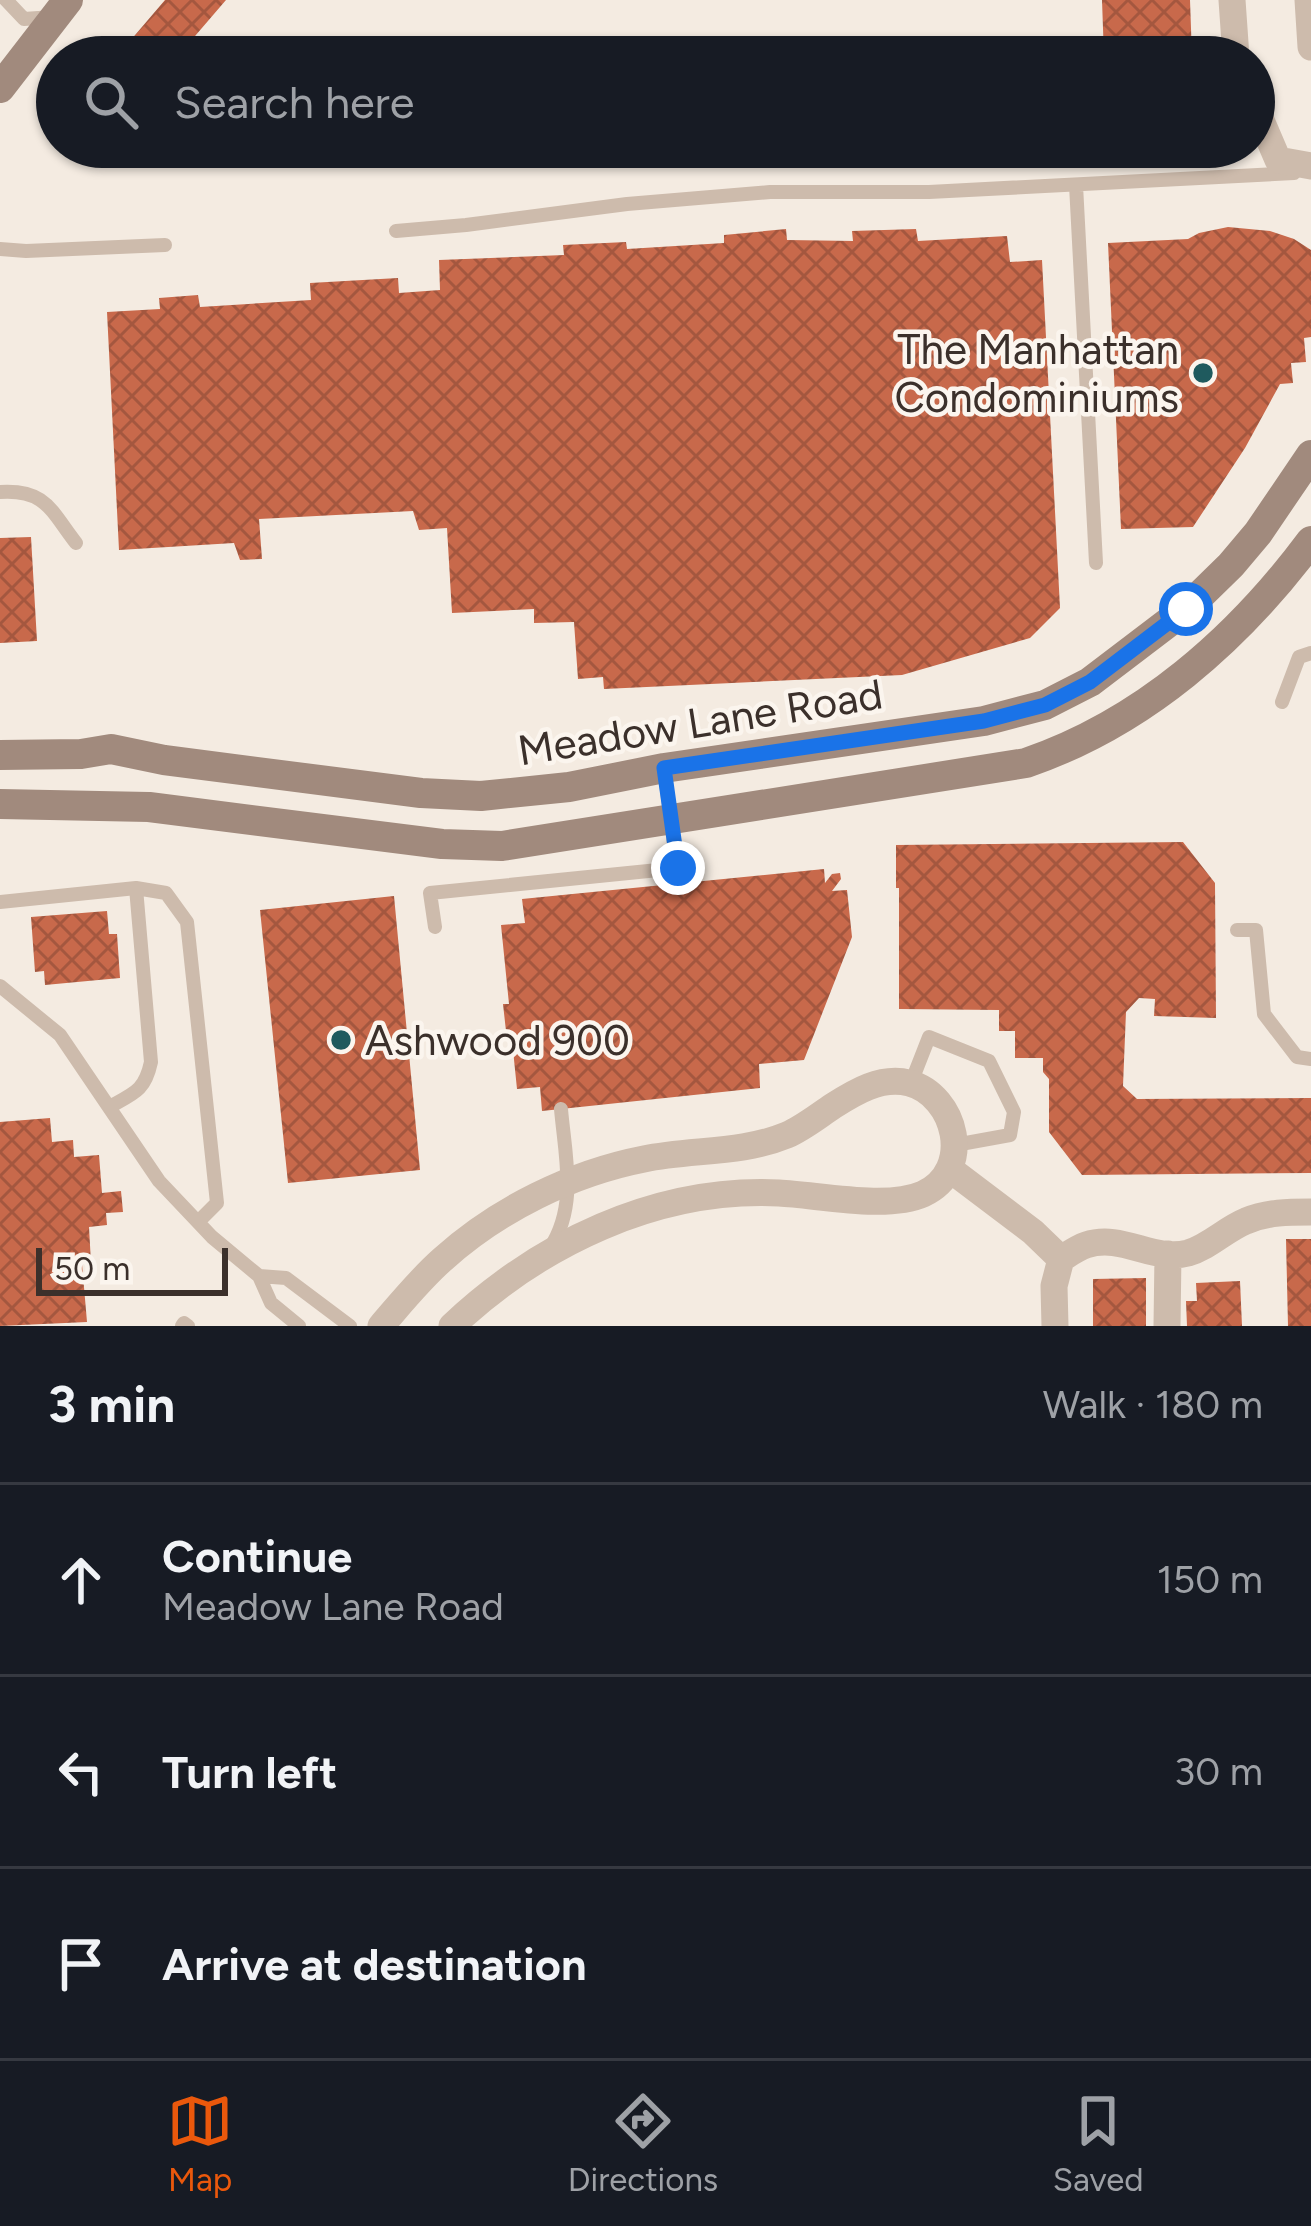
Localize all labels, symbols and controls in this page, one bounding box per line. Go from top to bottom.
search box [36,36,1275,168]
icon: search [78,69,144,135]
text: Search here [174,75,414,129]
place label: The Manhattan Condominiums [895,324,1179,423]
marker: The Manhattan Condominiums [1190,360,1216,386]
route start [1159,582,1213,636]
street label: Meadow Lane Road [514,669,886,776]
route end [651,841,705,895]
place label: Ashwood 900 [365,1015,630,1066]
marker: Ashwood 900 [328,1027,354,1053]
scale bar [36,1242,228,1295]
text: 50 m [54,1249,130,1288]
text: 3 min [48,1374,175,1435]
text: Walk · 180 m [1043,1381,1263,1428]
text: Continue [162,1529,352,1583]
icon: ahead [48,1547,114,1613]
text: 150 m [1157,1556,1263,1603]
text: Meadow Lane Road [162,1583,504,1630]
icon: left [48,1739,114,1805]
text: Turn left [162,1745,337,1799]
text: 30 m [1174,1748,1263,1795]
icon: arrive [48,1931,114,1997]
text: Arrive at destination [162,1937,586,1991]
tab: Map [167,2088,233,2199]
tab: Directions [568,2088,718,2199]
tab: Saved [1053,2088,1144,2199]

